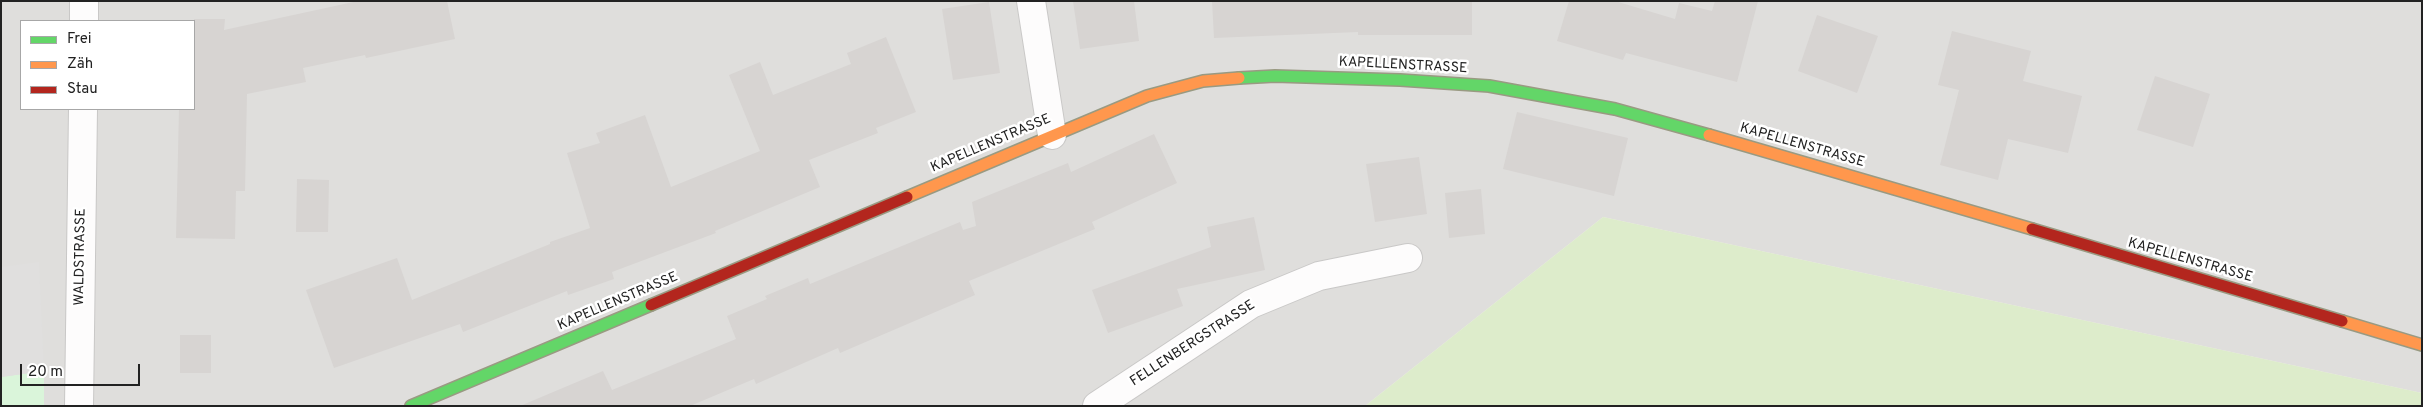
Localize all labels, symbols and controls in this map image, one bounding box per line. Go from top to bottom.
legend [20,20,195,110]
text: Frei [67,30,92,49]
street label: KAPELLENSTRASSE [1338,54,1468,78]
text: Zäh [67,55,93,74]
text: Stau [67,80,98,99]
street label: KAPELLENSTRASSE [928,111,1054,177]
street label: KAPELLENSTRASSE [1738,120,1866,172]
street label: WALDSTRASSE [72,208,90,306]
street label: KAPELLENSTRASSE [2126,235,2254,287]
street label: KAPELLENSTRASSE [555,269,681,335]
street label: FELLENBERGSTRASSE [1127,297,1259,391]
scale bar [22,354,142,386]
text: 20 m [28,363,63,382]

